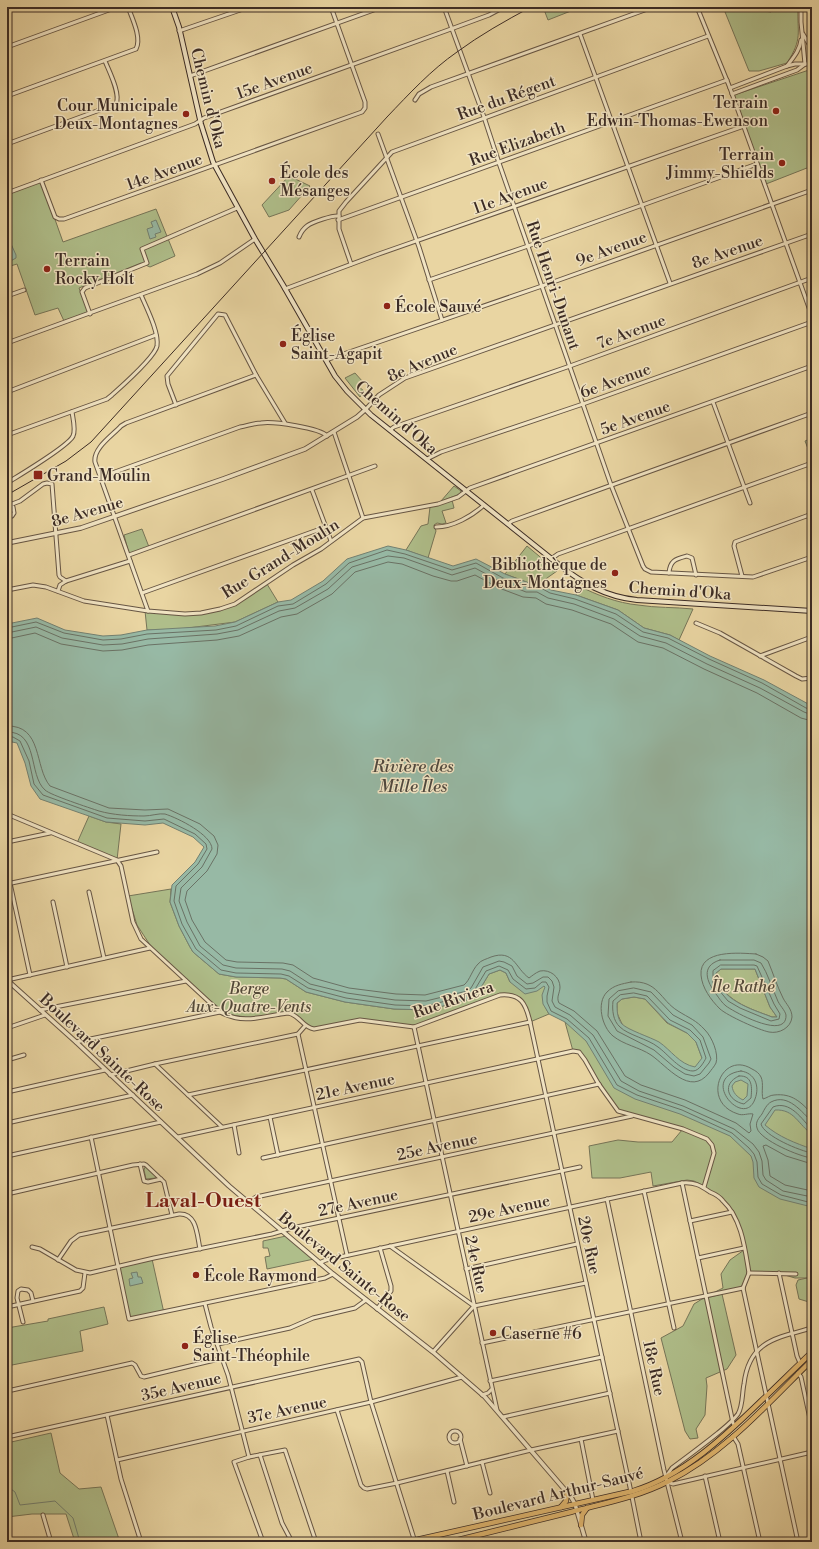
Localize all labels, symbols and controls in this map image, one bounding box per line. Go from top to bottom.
street label: Chemin d'Oka [186,46,230,151]
street label: 15e Avenue [233,58,315,104]
street label: Rue du Régent [454,71,559,125]
place label: Terrain Edwin-Thomas-Ewenson [587,93,768,131]
place label: Cour Municipale Deux-Montagnes [54,96,178,134]
marker: Terrain Edwin-Thomas-Ewenson [771,106,781,116]
marker: Cour Municipale Deux-Montagnes [181,109,191,119]
street label: Rue Elizabeth [466,117,569,171]
place label: Terrain Jimmy-Shields [665,145,774,183]
street label: 14e Avenue [123,149,205,195]
marker: Terrain Jimmy-Shields [777,158,787,168]
place label: École des Mésanges [280,161,350,201]
street label: 11e Avenue [470,173,551,219]
marker: École des Mésanges [267,176,277,186]
street label: Rue Henri-Dunant [522,218,585,353]
street label: 9e Avenue [573,227,649,271]
street label: 8e Avenue [689,230,766,273]
place label: Terrain Rocky Holt [55,251,135,289]
marker: Terrain Rocky Holt [42,264,52,274]
place label: École Sauvé [395,295,481,317]
marker: École Sauvé [382,301,392,311]
street label: 7e Avenue [594,310,669,354]
place label: Église Saint-Agapit [291,324,383,364]
marker: Église Saint-Agapit [278,339,288,349]
street label: 8e Avenue [384,339,460,387]
street label: 6e Avenue [577,359,653,403]
street label: Chemin d'Oka [351,376,442,460]
street label: 5e Avenue [598,396,673,440]
place label: Grand-Moulin [47,466,151,486]
marker: Grand-Moulin [32,469,44,481]
street label: 8e Avenue [49,492,126,532]
street label: Rue Grand-Moulin [218,514,343,603]
place label: Bibliothèque de Deux-Montagnes [483,555,607,593]
marker: Bibliothèque de Deux-Montagnes [610,568,620,578]
street label: Chemin d'Oka [628,577,733,605]
water label: Rivière des Mille Îles [371,756,454,798]
park label: Île Rathé [710,975,776,997]
street label: Rue Riviera [410,976,497,1023]
park label: Berge Aux-Quatre-Vents [185,979,311,1017]
street label: Boulevard Sainte-Rose [35,989,169,1116]
street label: 21e Avenue [314,1069,397,1105]
street label: 25e Avenue [395,1129,479,1165]
street label: 27e Avenue [316,1185,400,1221]
district label: Laval-Ouest [145,1189,262,1214]
street label: 29e Avenue [467,1191,552,1227]
street label: Boulevard Sainte-Rose [273,1207,415,1326]
street label: 20e Rue [573,1214,605,1276]
street label: 24e Rue [460,1234,492,1295]
place label: École Raymond [204,1264,317,1286]
marker: École Raymond [191,1270,201,1280]
place label: Caserne #6 [501,1324,582,1344]
place label: Église Saint-Théophile [193,1326,310,1366]
marker: Caserne #6 [488,1328,498,1338]
street label: 18e Rue [638,1339,670,1398]
marker: Église Saint-Théophile [180,1341,190,1351]
street label: 35e Avenue [139,1368,223,1406]
street label: 37e Avenue [246,1392,329,1428]
street label: Boulevard Arthur-Sauvé [470,1463,646,1525]

